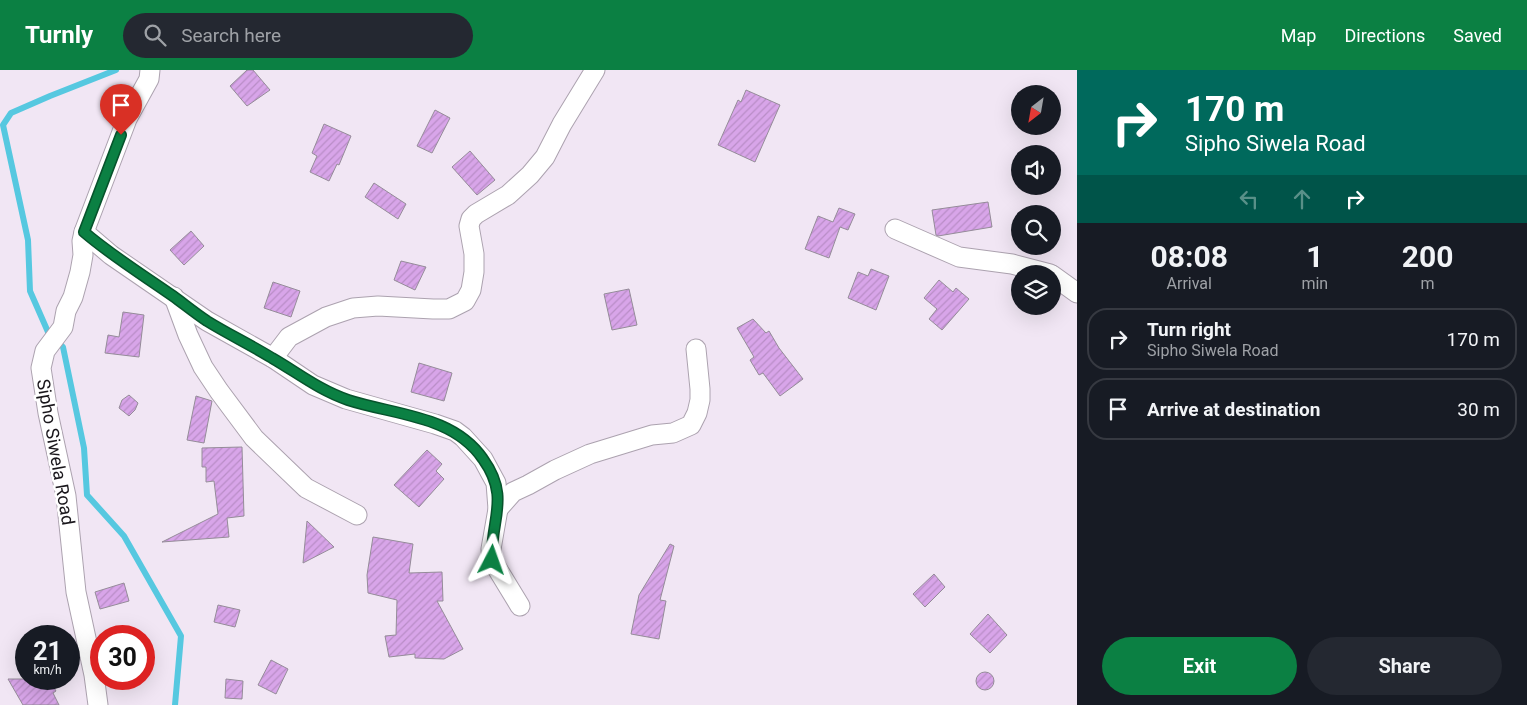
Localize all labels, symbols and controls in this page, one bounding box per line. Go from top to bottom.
search box [123,13,473,58]
text: Turnly [25,21,93,49]
icon: search [141,21,169,49]
text: Search here [181,24,281,47]
text: Map [1281,25,1316,46]
text: Directions [1344,25,1425,46]
text: Saved [1453,25,1502,46]
pin [100,84,142,135]
north arrow [1011,85,1061,135]
map controls [1011,85,1061,315]
text: 170 m [1185,89,1284,130]
icon: right [1102,90,1167,155]
icon: arrive [107,91,135,119]
text: Sipho Siwela Road [1185,131,1366,156]
button: sound [1011,145,1061,195]
icon: left [1235,185,1263,213]
icon: ahead [1288,185,1316,213]
icon: right [1341,185,1369,213]
button: search [1011,205,1061,255]
text: 08:08 [1151,239,1228,274]
text: 1 [1306,239,1323,274]
text: 200 [1402,239,1453,274]
button: layers [1011,265,1061,315]
text: Arrival [1167,274,1212,293]
text: min [1301,274,1328,293]
text: m [1421,274,1435,293]
text: Turn right [1147,318,1231,341]
icon: right [1104,325,1132,353]
text: 170 m [1447,328,1500,351]
text: Sipho Siwela Road [1147,341,1278,360]
street label: Sipho Siwela Road [33,377,79,527]
icon: arrive [1104,395,1132,423]
text: Arrive at destination [1147,398,1320,421]
text: 30 m [1457,398,1500,421]
position arrow [465,533,517,585]
speed limit sign: 30 [90,625,155,690]
text: 21 [33,637,62,666]
button: Exit [1102,637,1297,695]
button: Share [1307,637,1502,695]
text: km/h [33,663,62,677]

